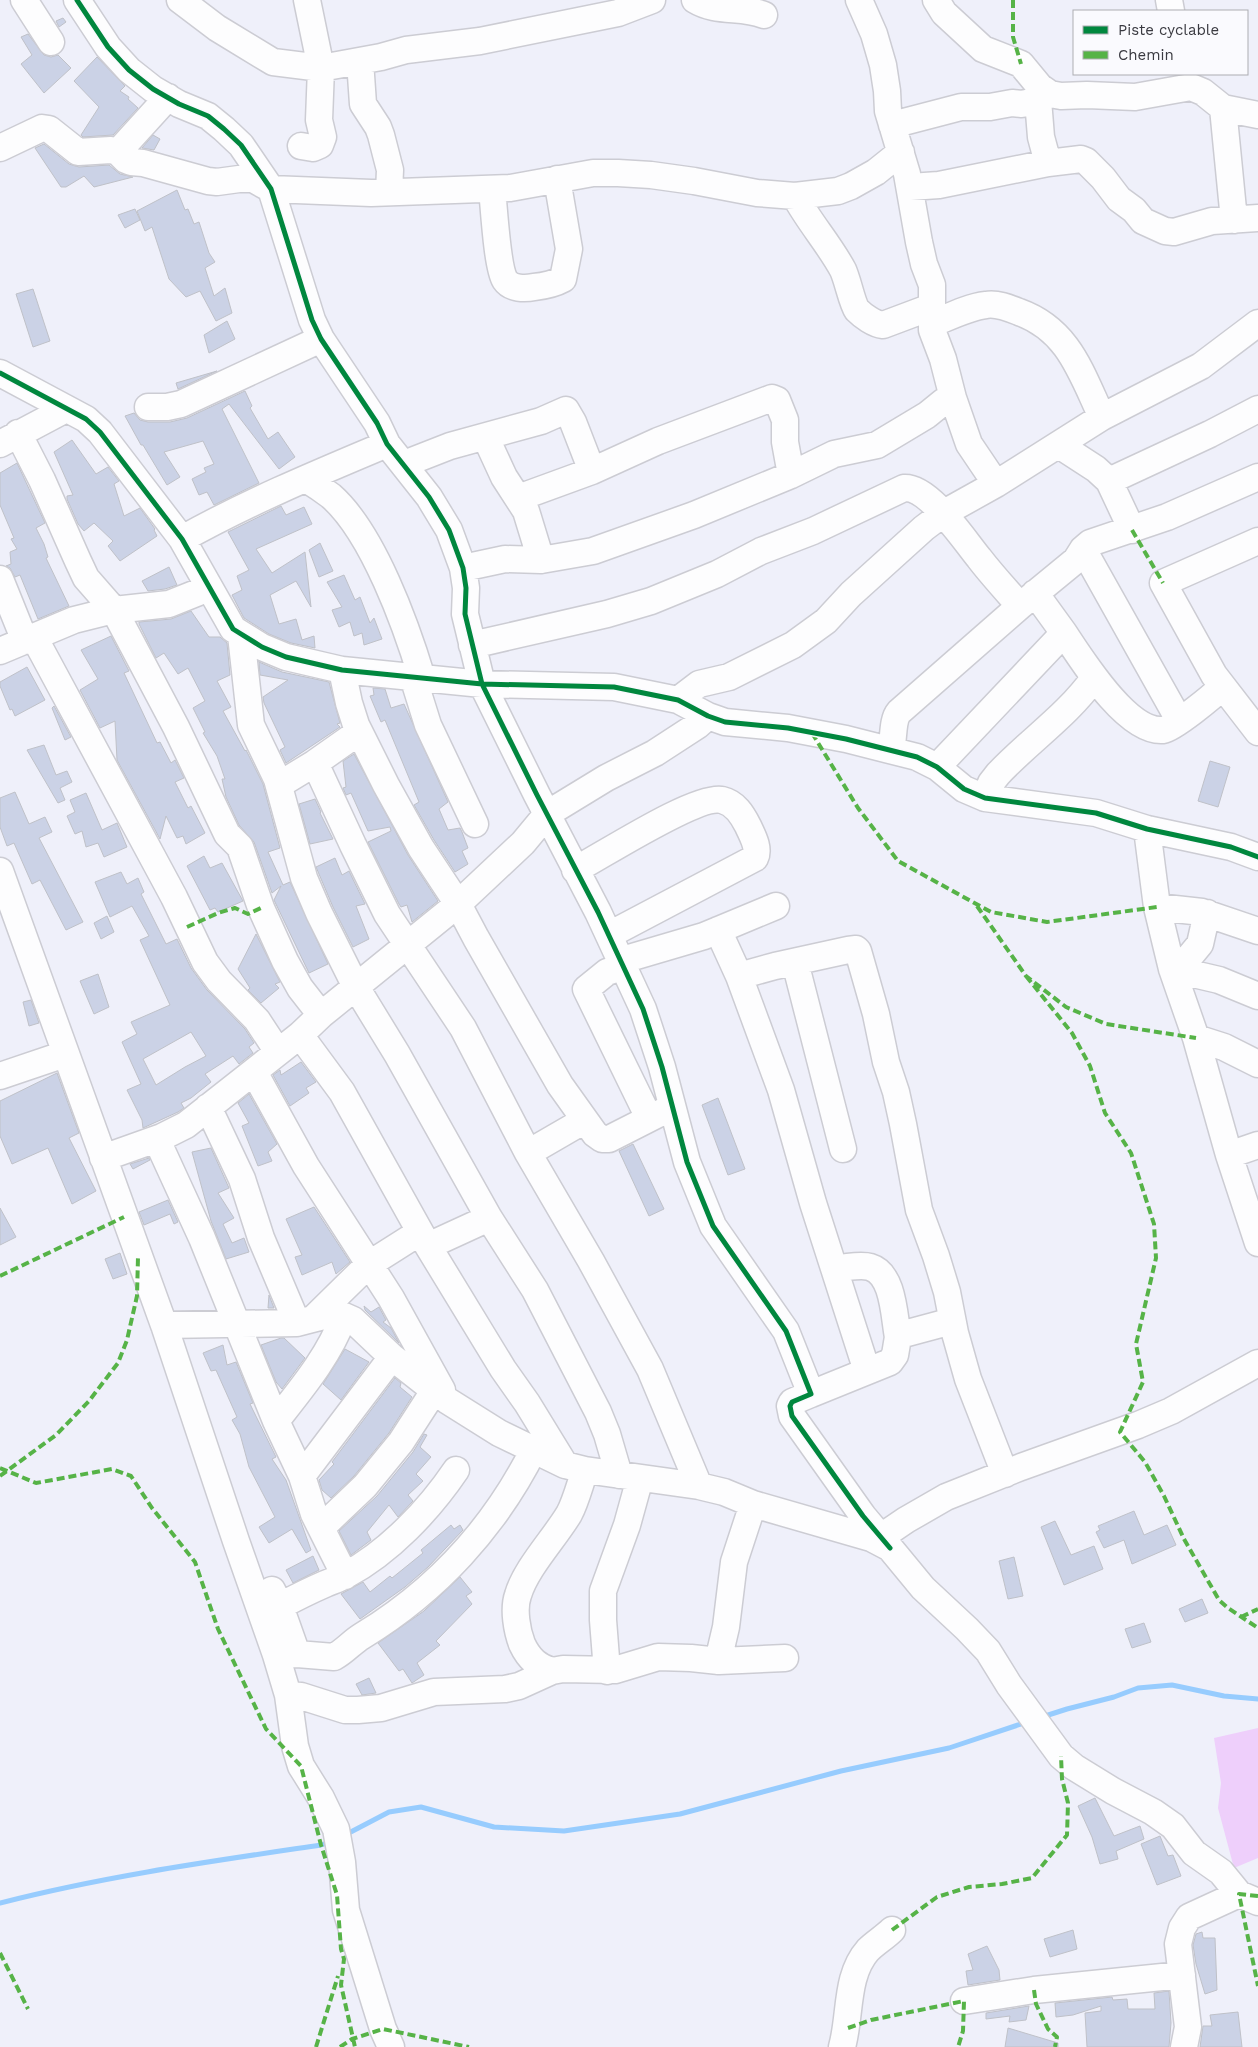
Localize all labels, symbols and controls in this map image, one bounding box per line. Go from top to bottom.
legend [1073,10,1248,75]
text: Piste cyclable [1118,21,1219,39]
text: Chemin [1118,46,1174,64]

